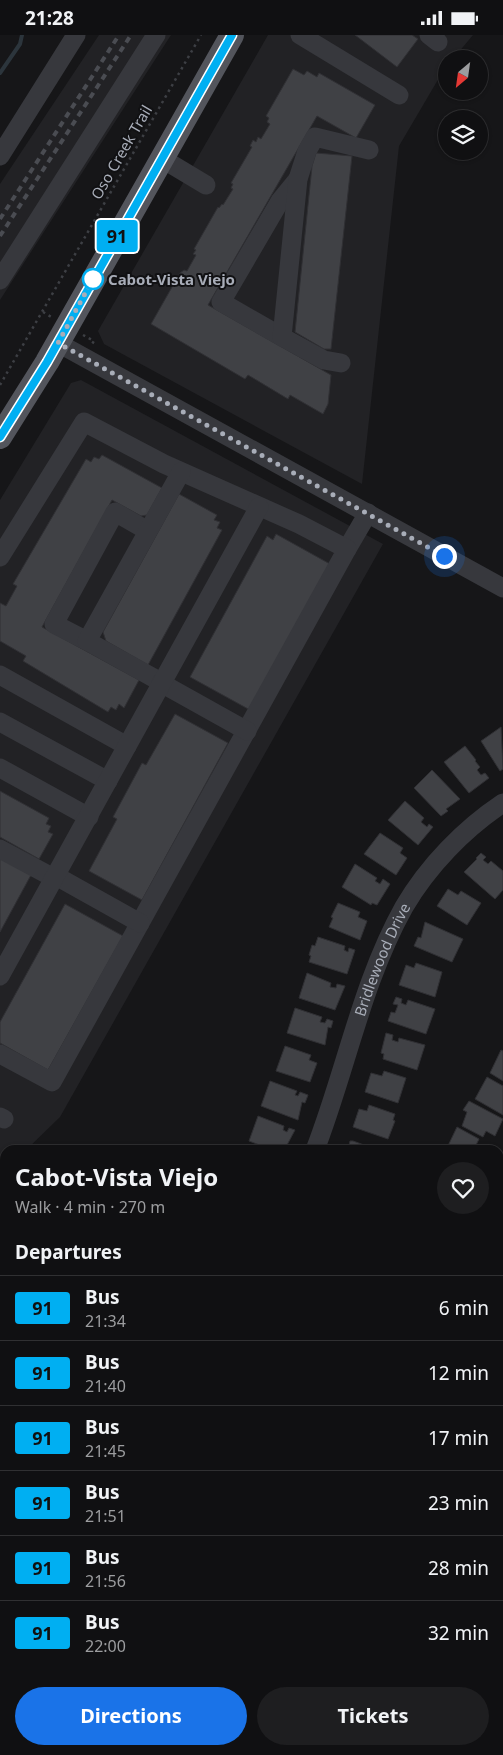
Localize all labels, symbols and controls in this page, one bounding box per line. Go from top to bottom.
text: 21:28 [25,5,74,31]
north arrow [438,50,488,100]
map controls [438,50,488,160]
street label: Oso Creek Trail [86,101,156,203]
button: layers [438,110,488,160]
line badge: 91 [94,220,140,252]
text: 91 [107,224,127,248]
marker: Cabot-Vista Viejo [82,268,104,290]
place label: Cabot-Vista Viejo [108,269,235,289]
your location [432,544,457,569]
street label: Bridlewood Drive [349,899,414,1019]
text: Cabot-Vista Viejo [15,1160,218,1193]
button: heart [437,1162,489,1214]
text: Walk · 4 min · 270 m [15,1196,165,1218]
text: Departures [15,1239,122,1265]
text: Bus [85,1284,120,1310]
text: 6 min [439,1295,489,1321]
text: 91 [32,1296,53,1320]
text: 21:34 [85,1310,126,1332]
text: Bus [85,1349,120,1375]
text: 12 min [428,1360,489,1386]
text: 91 [32,1361,53,1385]
text: 21:40 [85,1375,126,1397]
text: Bus [85,1414,120,1440]
text: 17 min [428,1425,489,1451]
text: 91 [32,1426,53,1450]
text: 21:45 [85,1440,126,1462]
text: Bus [85,1479,120,1505]
text: 23 min [428,1490,489,1516]
text: 91 [32,1491,53,1515]
text: 21:51 [85,1505,126,1527]
text: Bus [85,1544,120,1570]
text: 28 min [428,1555,489,1581]
text: 91 [32,1556,53,1580]
text: 21:56 [85,1570,126,1592]
text: Bus [85,1609,120,1635]
text: 32 min [428,1620,489,1646]
text: 91 [32,1621,53,1645]
text: 22:00 [85,1635,126,1657]
button: Directions [15,1687,247,1745]
button: Tickets [257,1687,489,1745]

